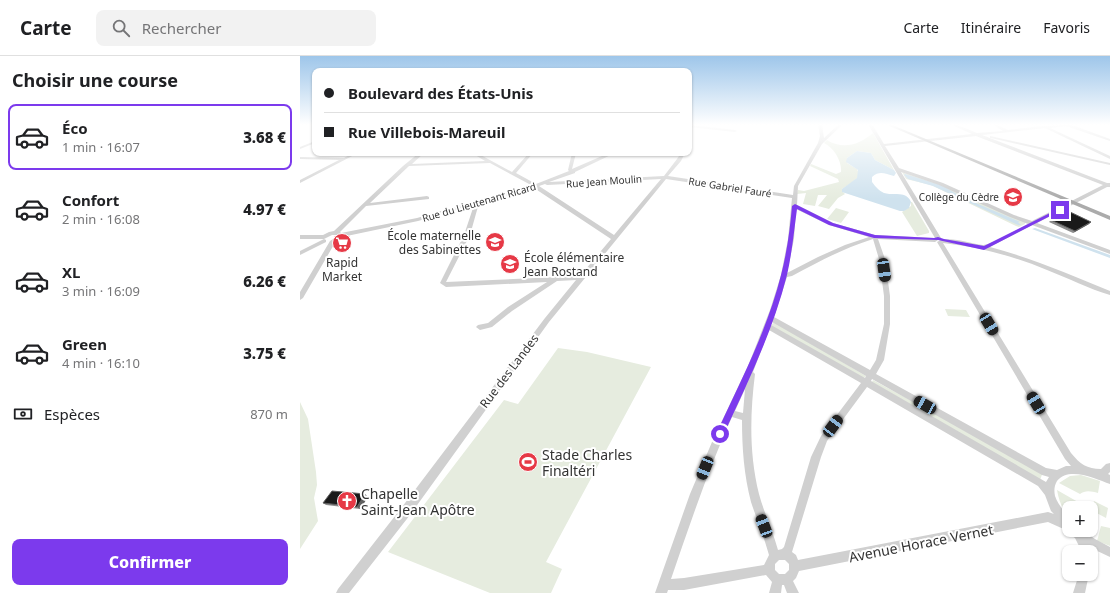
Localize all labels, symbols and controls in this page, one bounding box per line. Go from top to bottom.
search box [96,10,376,46]
text: Carte [20,15,72,41]
icon: search [110,17,132,39]
text: Rechercher [142,18,221,38]
text: Carte [903,18,939,37]
text: Itinéraire [961,18,1021,37]
text: Favoris [1043,18,1090,37]
text: Choisir une course [12,68,178,92]
text: Boulevard des États-Unis [348,83,533,103]
text: Éco [62,118,88,138]
icon: car [14,119,50,155]
text: Rue Villebois-Mareuil [348,122,505,142]
text: 3.68 € [243,127,286,147]
text: 1 min · 16:07 [62,138,140,156]
street label: Rue Jean Moulin [566,171,642,191]
street label: Rue Gabriel Fauré [688,174,773,201]
street label: Rue du Lieutenant Ricard [420,179,538,225]
school or university icon: Collège du Cèdre [1002,186,1024,208]
text: Confort [62,190,119,210]
place label: Collège du Cèdre [919,190,999,204]
icon: car [14,191,50,227]
text: 4.97 € [243,199,286,219]
route end [1051,201,1069,219]
text: 2 min · 16:08 [62,210,140,228]
place label: École maternelle des Sabinettes [387,227,481,258]
school or university icon: École maternelle des Sabinettes [484,231,506,253]
supermarket icon: Rapid Market [331,232,353,254]
place label: École élémentaire Jean Rostand [523,249,625,280]
school or university icon: École élémentaire Jean Rostand [499,253,521,275]
place label: Rapid Market [322,254,363,285]
car [876,257,892,283]
text: XL [62,262,80,282]
icon: car [14,263,50,299]
text: 6.26 € [243,271,286,291]
text: 3 min · 16:09 [62,282,140,300]
car [978,311,1000,337]
street label: Rue des Landes [476,331,542,411]
text: Green [62,334,107,354]
icon: car [14,335,50,371]
text: 3.75 € [243,343,286,363]
text: 4 min · 16:10 [62,354,140,372]
car [1025,390,1047,416]
car [912,394,938,416]
icon: cash [12,403,34,425]
text: Espèces [44,404,100,424]
text: 870 m [250,405,288,423]
car [821,413,845,439]
route start [711,425,729,443]
place label: Stade Charles Finaltéri [542,445,632,480]
sports icon: Stade Charles Finaltéri [517,451,539,473]
car [695,455,715,481]
place label: Chapelle Saint-Jean Apôtre [361,484,475,519]
church icon: Chapelle Saint-Jean Apôtre [336,490,358,512]
map controls [1062,501,1098,581]
button: + [1062,501,1098,537]
car [754,513,774,539]
street label: Avenue Horace Vernet [847,520,995,566]
button: Confirmer [12,539,288,585]
button: − [1062,545,1098,581]

